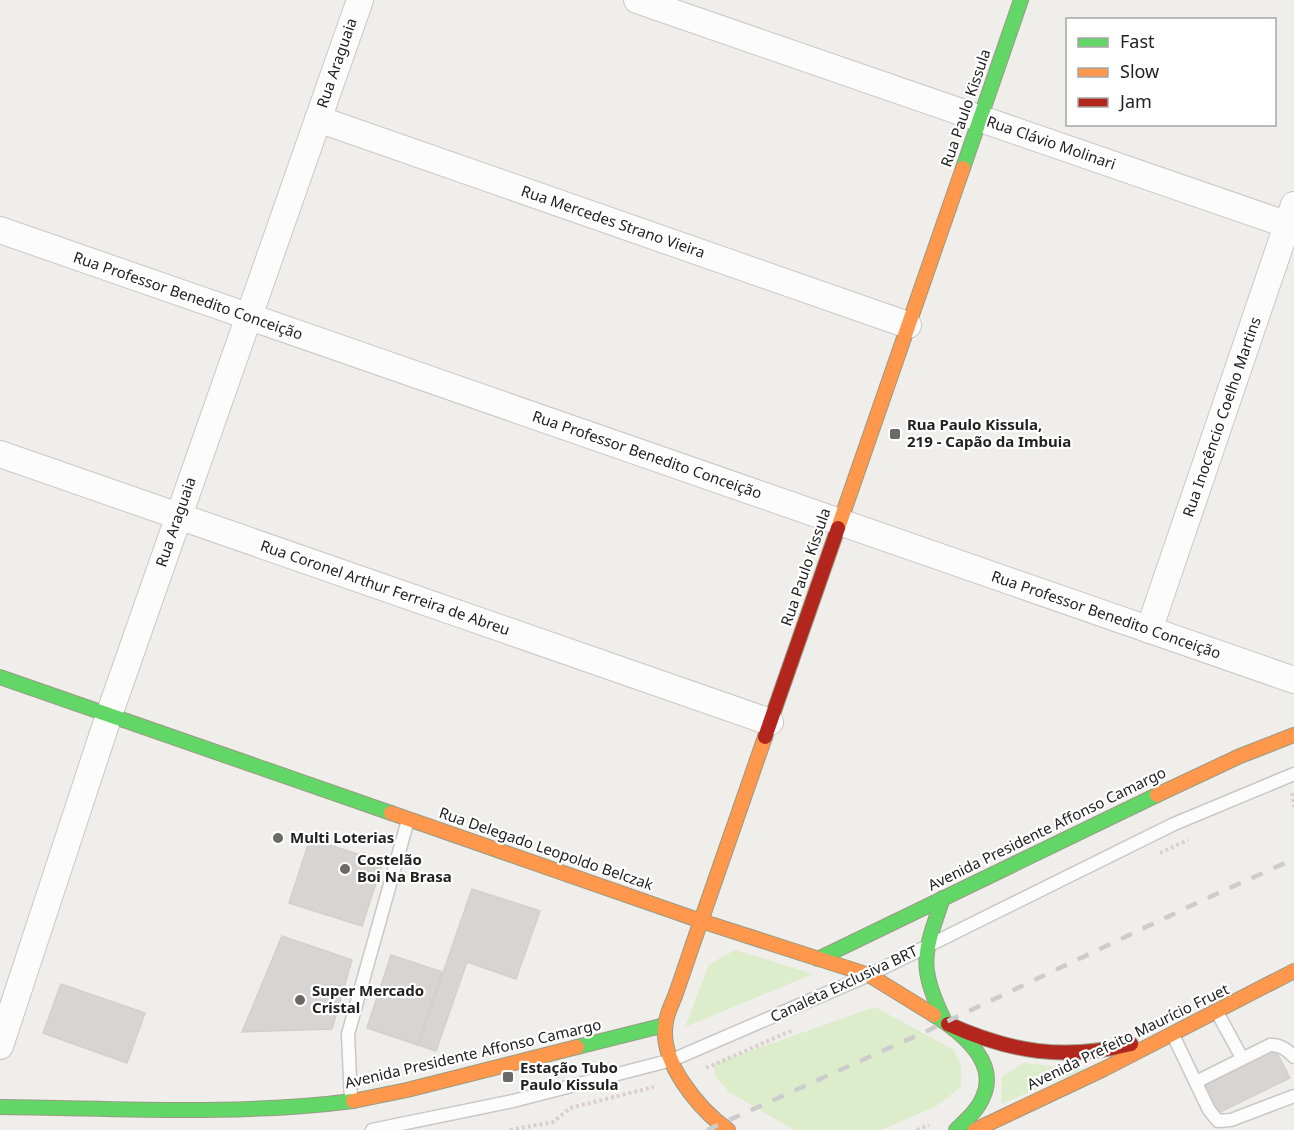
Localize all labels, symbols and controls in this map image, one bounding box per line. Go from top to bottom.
street label: Rua Araguaia [311,15,361,110]
legend [1066,18,1276,126]
text: Fast [1120,29,1155,53]
street label: Rua Paulo Kissula [935,46,995,169]
text: Slow [1120,59,1159,83]
text: Jam [1118,89,1152,113]
street label: Rua Clávio Molinari [984,111,1119,174]
street label: Rua Mercedes Strano Vieira [519,180,708,262]
street label: Rua Professor Benedito Conceição [71,246,306,344]
street label: Rua Inocêncio Coelho Martins [1177,314,1265,519]
street label: Rua Professor Benedito Conceição [530,405,765,503]
place label: Rua Paulo Kissula, 219 - Capão da Imbuia [907,414,1071,451]
marker: Rua Paulo Kissula, 219 - Capão da Imbuia [888,427,902,441]
street label: Rua Araguaia [150,474,200,569]
street label: Rua Paulo Kissula [775,505,835,628]
street label: Rua Coronel Arthur Ferreira de Abreu [258,535,513,639]
street label: Rua Professor Benedito Conceição [989,565,1224,663]
street label: Avenida Presidente Affonso Camargo [924,762,1169,895]
street label: Rua Delegado Leopoldo Belczak [437,802,656,894]
place label: Multi Loterias [290,827,394,847]
marker: Multi Loterias [271,831,285,845]
place label: Costelão Boi Na Brasa [357,849,452,886]
marker: Costelão Boi Na Brasa [338,862,352,876]
street label: Canaleta Exclusiva BRT [767,940,921,1026]
street label: Avenida Prefeito Maurício Fruet [1023,978,1232,1094]
place label: Super Mercado Cristal [312,980,424,1017]
marker: Super Mercado Cristal [293,993,307,1007]
street label: Avenida Presidente Affonso Camargo [343,1014,603,1092]
place label: Estação Tubo Paulo Kissula [520,1057,619,1094]
marker: Estação Tubo Paulo Kissula [501,1070,515,1084]

